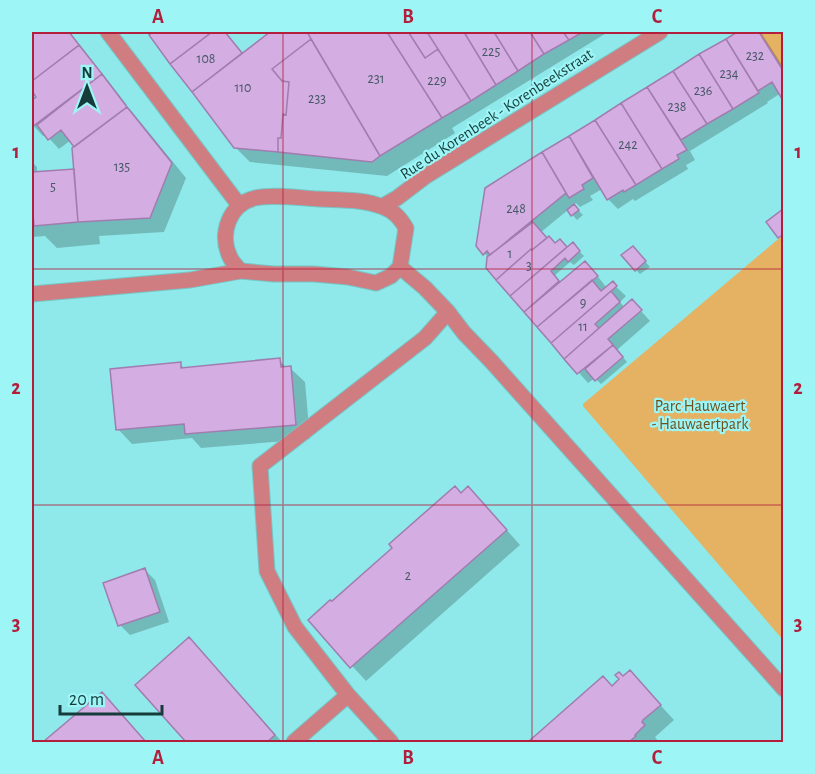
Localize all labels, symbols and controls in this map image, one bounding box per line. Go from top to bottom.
text: A [152,7,164,27]
text: B [402,7,414,27]
text: C [652,7,663,27]
house number: 225 [482,45,500,59]
street label: Rue du Korenbeek - Korenbeekstraat [397,46,596,182]
house number: 232 [746,49,764,63]
house number: 108 [197,52,215,66]
north arrow [57,57,117,117]
text: N [81,65,93,81]
house number: 234 [720,67,739,81]
house number: 231 [368,72,384,86]
house number: 229 [427,74,447,88]
house number: 110 [234,81,252,95]
house number: 236 [694,84,712,98]
house number: 233 [308,92,326,106]
house number: 238 [668,100,686,114]
house number: 242 [618,138,638,152]
text: 1 [12,142,20,162]
text: 1 [794,142,802,162]
house number: 135 [114,160,130,174]
house number: 5 [50,180,56,194]
house number: 248 [506,202,526,216]
house number: 1 [508,247,512,261]
house number: 3 [526,259,532,273]
house number: 9 [580,296,586,310]
house number: 11 [578,320,588,334]
text: 2 [11,378,21,398]
text: 2 [793,378,803,398]
park label: Parc Hauwaert - Hauwaertpark [652,398,749,432]
house number: 2 [405,569,411,583]
text: 3 [12,614,20,634]
text: 3 [794,614,802,634]
scale bar [60,678,162,716]
text: 20 m [69,691,104,709]
text: A [152,748,164,768]
text: B [402,748,414,768]
text: C [652,748,663,768]

